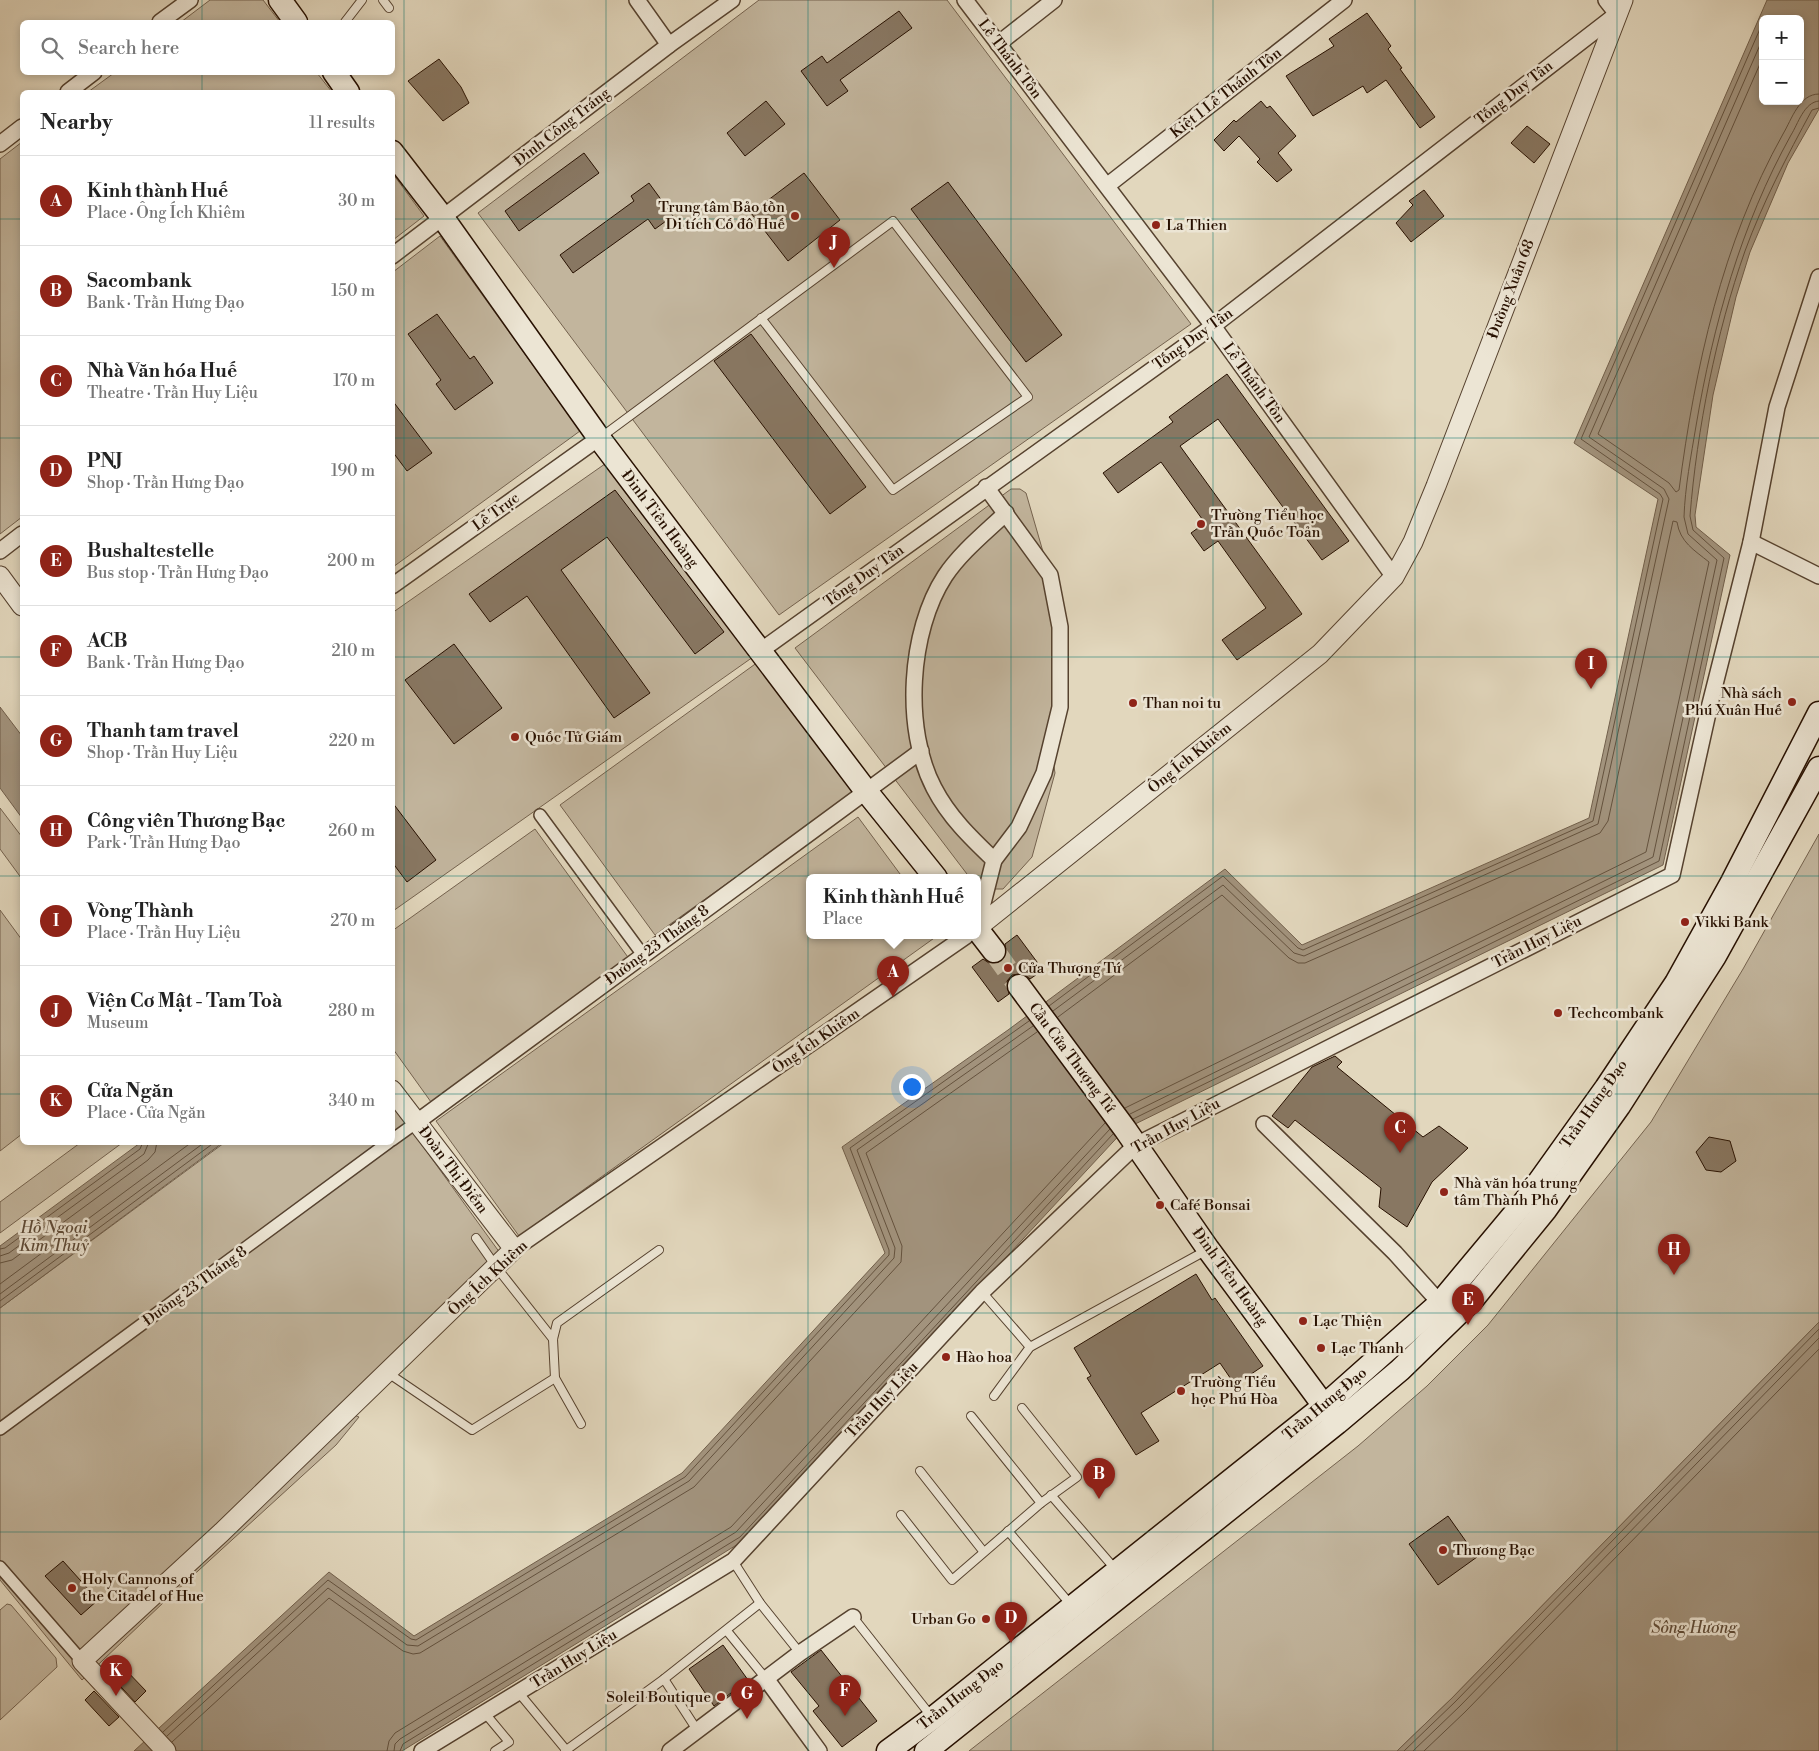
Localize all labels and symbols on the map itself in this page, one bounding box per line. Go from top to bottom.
street label: Lê Thánh Tôn [974,15,1046,103]
street label: Kiệt 1 Lê Thánh Tôn [1166,44,1286,142]
street label: Tống Duy Tân [1471,56,1557,129]
street label: Đinh Công Tráng [510,83,614,170]
place label: Trung tâm Bảo tồn Di tích Cố đô Huế [658,198,785,234]
marker: Trung tâm Bảo tồn Di tích Cố đô Huế [789,210,801,222]
place label: La Thien [1166,216,1227,235]
marker: La Thien [1150,219,1162,231]
pin: J [818,227,850,268]
street label: Đường Xuân 68 [1483,237,1539,341]
street label: Tống Duy Tân [1149,304,1237,374]
street label: Lê Thánh Tôn [1218,339,1290,427]
street label: Đinh Tiên Hoàng [617,466,703,572]
street label: Lê Trực [469,489,523,535]
place label: Trường Tiểu học Trần Quốc Toản [1211,506,1324,542]
marker: Trường Tiểu học Trần Quốc Toản [1195,518,1207,530]
street label: Tống Duy Tân [820,541,908,611]
pin: I [1575,648,1607,689]
place label: Nhà sách Phú Xuân Huế [1685,684,1782,720]
place label: Than noi tu [1143,694,1222,713]
marker: Nhà sách Phú Xuân Huế [1786,696,1798,708]
marker: Than noi tu [1127,697,1139,709]
street label: Ông Ích Khiêm [1144,718,1236,798]
place label: Quốc Tử Giám [525,728,622,747]
marker: Quốc Tử Giám [509,731,521,743]
street label: Đường 23 Tháng 8 [601,901,713,989]
street label: Trần Huy Liệu [1489,911,1585,973]
place label: Vikki Bank [1694,913,1770,932]
marker: Vikki Bank [1679,916,1691,928]
pin: A [877,956,909,997]
place label: Cửa Thượng Tứ [1018,959,1122,978]
marker: Cửa Thượng Tứ [1002,962,1014,974]
street label: Cầu Cửa Thượng Tứ [1024,999,1120,1117]
street label: Ông Ích Khiêm [768,1003,863,1078]
place label: Techcombank [1568,1004,1664,1023]
marker: Techcombank [1552,1007,1564,1019]
street label: Trần Hưng Đạo [1556,1056,1632,1152]
your location [899,1074,925,1100]
street label: Trần Huy Liệu [1129,1094,1224,1158]
pin: C [1384,1112,1416,1153]
street label: Đoàn Thị Điểm [414,1123,492,1217]
place label: Nhà văn hóa trung tâm Thành Phố [1454,1174,1578,1210]
marker: Nhà văn hóa trung tâm Thành Phố [1438,1186,1450,1198]
place label: Café Bonsai [1170,1196,1251,1215]
marker: Café Bonsai [1154,1199,1166,1211]
water label: Hồ Ngoại Kim Thuỷ [19,1218,90,1256]
street label: Đinh Tiên Hoàng [1188,1224,1272,1330]
pin: H [1658,1234,1690,1275]
street label: Ông Ích Khiêm [443,1235,532,1320]
street label: Đường 23 Tháng 8 [139,1242,251,1330]
pin: E [1452,1284,1484,1325]
place label: Lạc Thiện [1313,1312,1382,1331]
marker: Lạc Thiện [1297,1315,1309,1327]
place label: Lạc Thanh [1331,1339,1404,1358]
marker: Lạc Thanh [1315,1342,1327,1354]
place label: Hào hoa [956,1348,1012,1367]
marker: Hào hoa [940,1351,952,1363]
street label: Trần Huy Liệu [842,1357,923,1442]
street label: Trần Hưng Đạo [1279,1363,1371,1445]
place label: Trường Tiểu học Phú Hòa [1191,1373,1278,1409]
marker: Trường Tiểu học Phú Hòa [1175,1385,1187,1397]
pin: B [1083,1458,1115,1499]
place label: Thương Bạc [1453,1541,1535,1560]
marker: Thương Bạc [1437,1544,1449,1556]
place label: Holy Cannons of the Citadel of Hue [82,1570,204,1606]
marker: Holy Cannons of the Citadel of Hue [66,1582,78,1594]
pin: D [995,1602,1027,1643]
place label: Urban Go [911,1610,976,1629]
marker: Urban Go [980,1613,992,1625]
water label: Sông Hương [1651,1618,1737,1638]
street label: Trần Huy Liệu [527,1625,621,1693]
pin: K [100,1655,132,1696]
street label: Trần Hưng Đạo [914,1655,1008,1735]
pin: F [829,1675,861,1716]
pin: G [731,1678,763,1719]
place label: Soleil Boutique [606,1688,711,1707]
marker: Soleil Boutique [715,1691,727,1703]

